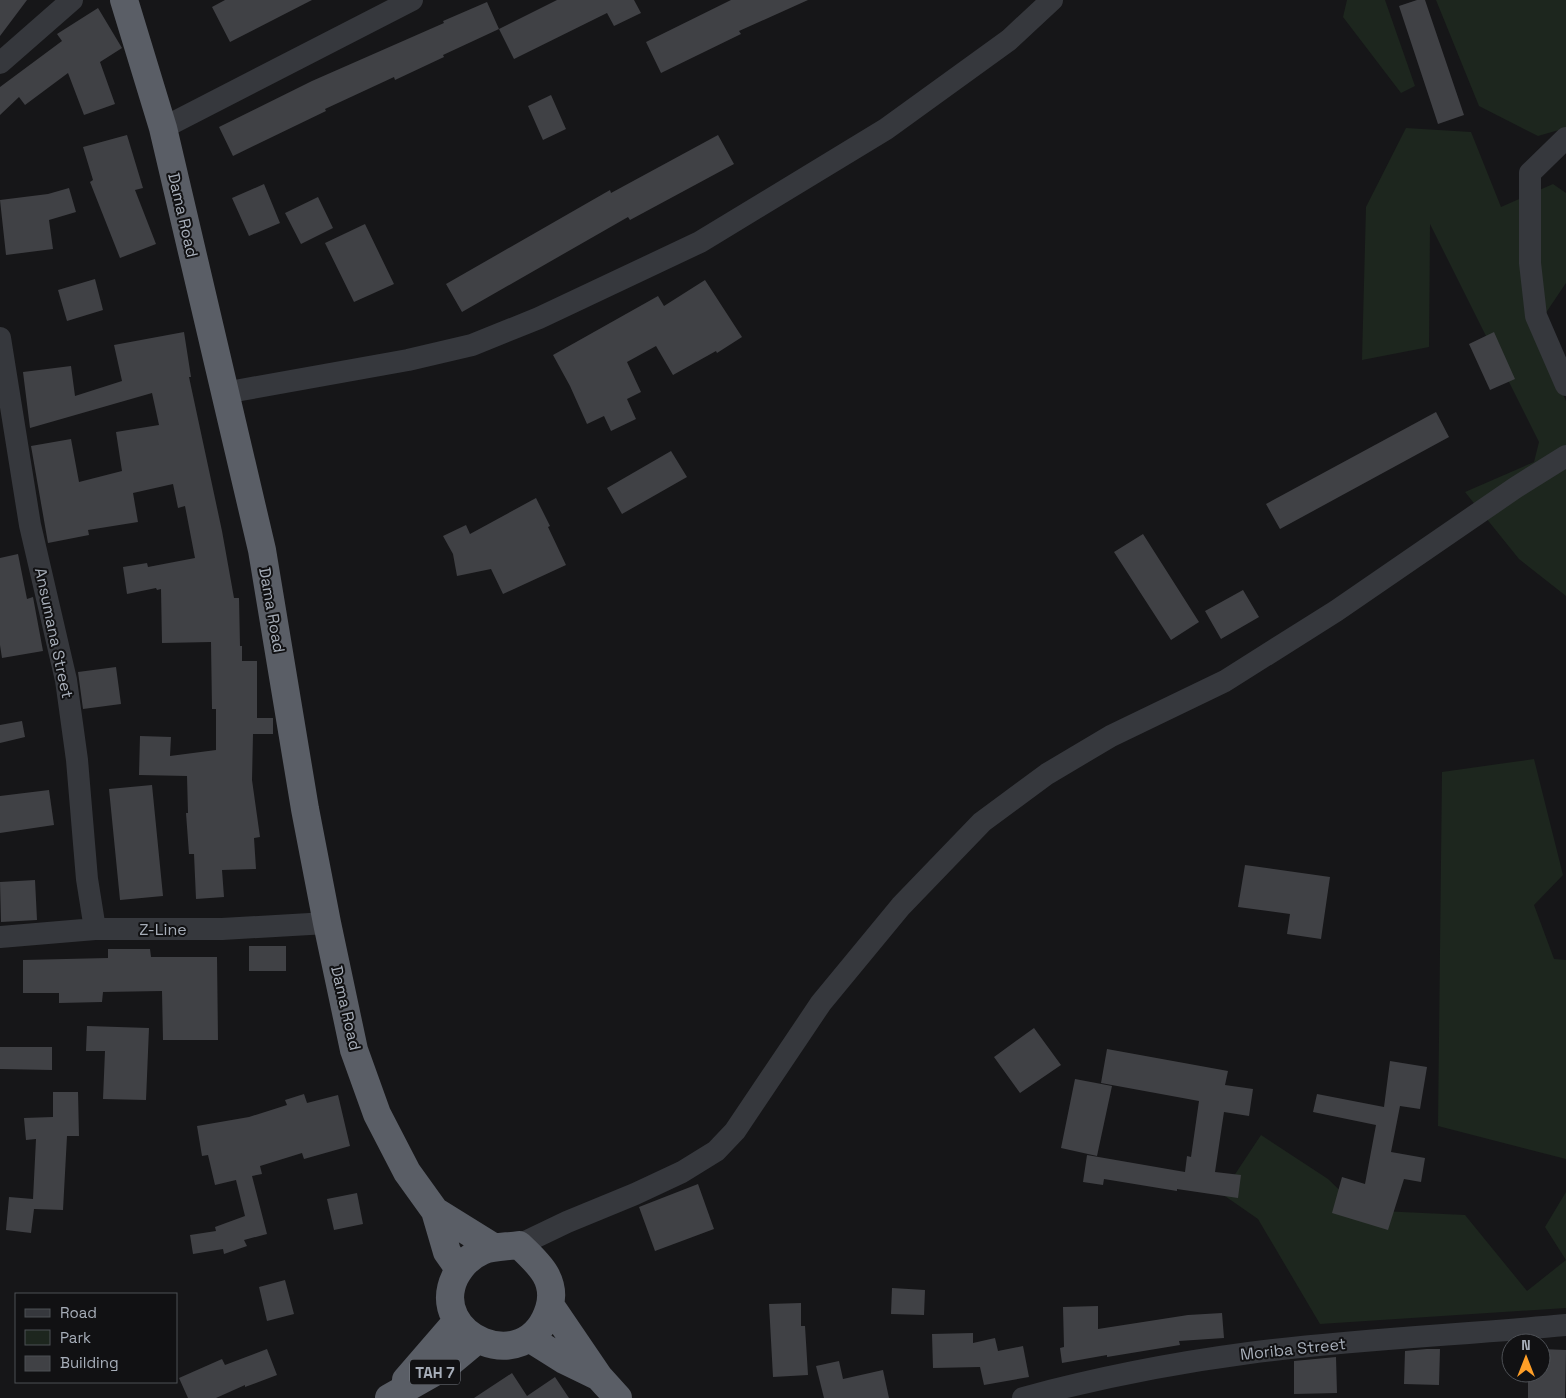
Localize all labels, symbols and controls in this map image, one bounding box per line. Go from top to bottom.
street label: Dama Road [163,171,203,259]
street label: Ansumana Street [30,566,78,700]
street label: Dama Road [254,566,290,654]
street label: Z-Line [139,919,187,940]
street label: Dama Road [326,964,366,1052]
legend [15,1293,178,1383]
text: Road [60,1303,97,1322]
text: Park [60,1328,91,1347]
street label: Moriba Street [1239,1333,1347,1365]
north arrow [1501,1333,1551,1383]
text: N [1521,1336,1531,1354]
text: Building [60,1353,119,1372]
road number: TAH 7 [410,1360,460,1384]

